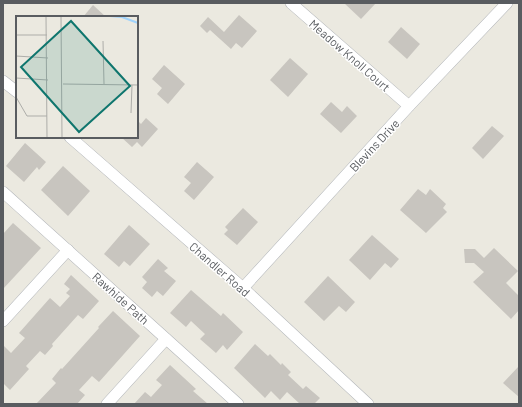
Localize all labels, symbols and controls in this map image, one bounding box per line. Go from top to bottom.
inset map [16,16,138,138]
street label: Meadow Knoll Court [307,16,393,94]
street label: Blevins Drive [346,116,402,174]
street label: Chandler Road [187,239,253,299]
street label: Rawhide Path [90,269,152,327]

